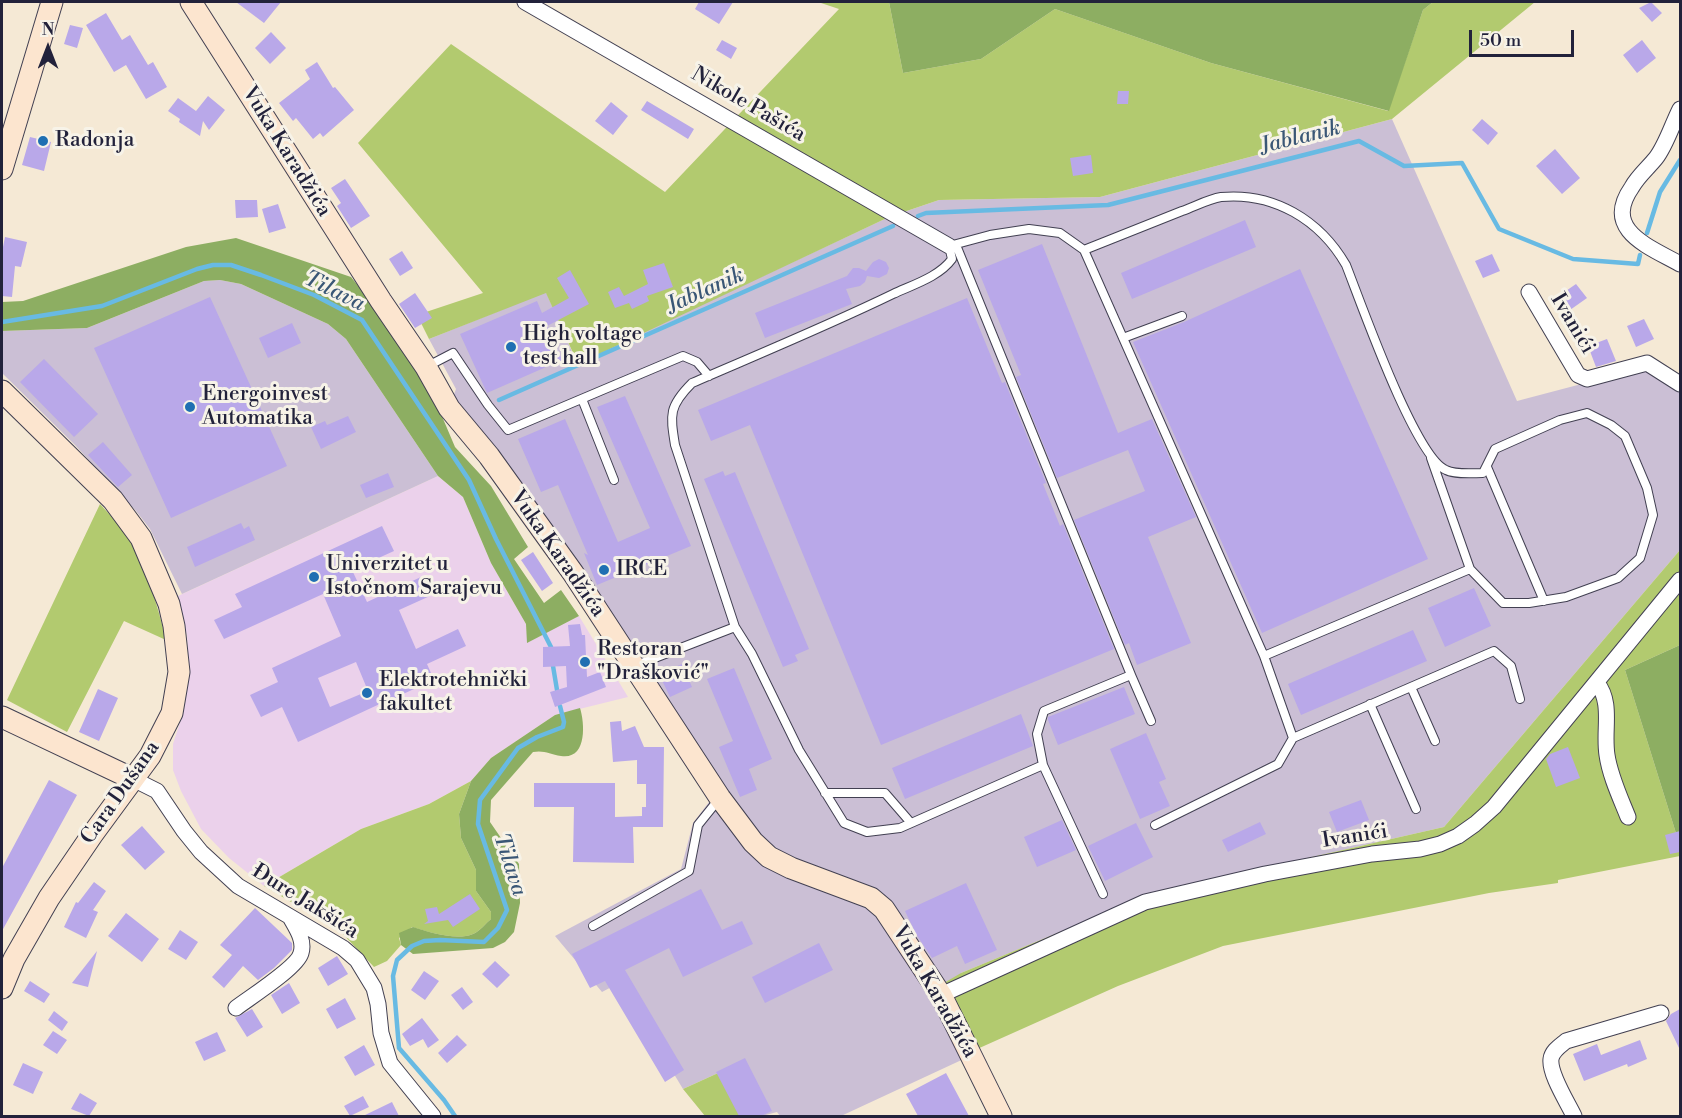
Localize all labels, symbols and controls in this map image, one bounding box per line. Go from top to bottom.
north arrow [18,18,78,78]
scale bar [1472,18,1577,56]
text: N [42,20,54,40]
text: 50 m [1480,29,1521,52]
street label: Nikole Pašića [687,62,809,148]
street label: Vuka Karadžića [236,82,336,222]
water label: Jablanik [1258,115,1344,161]
place label: Radonja [55,128,134,154]
marker: Radonja [36,134,50,148]
water label: Jablanik [663,262,749,320]
water label: Tilava [299,266,369,318]
street label: Ivanići [1544,289,1600,359]
place label: High voltage test hall [523,322,642,372]
marker: High voltage test hall [504,340,518,354]
place label: Energoinvest Automatika [202,382,328,432]
marker: Energoinvest Automatika [183,400,197,414]
street label: Vuka Karadžića [504,486,610,622]
place label: Univerzitet u Istočnom Sarajevu [326,552,502,602]
place label: IRCE [616,557,667,583]
marker: IRCE [597,563,611,577]
marker: Univerzitet u Istočnom Sarajevu [307,570,321,584]
place label: Restoran "Drašković" [597,637,709,687]
marker: Restoran "Drašković" [578,655,592,669]
place label: Elektrotehnički fakultet [379,668,528,718]
marker: Elektrotehnički fakultet [360,686,374,700]
street label: Cara Dušana [76,737,166,849]
street label: Ivanići [1320,819,1390,855]
water label: Tilava [487,830,531,900]
street label: Đure Jakšića [247,859,363,945]
street label: Vuka Karadžića [886,921,982,1063]

